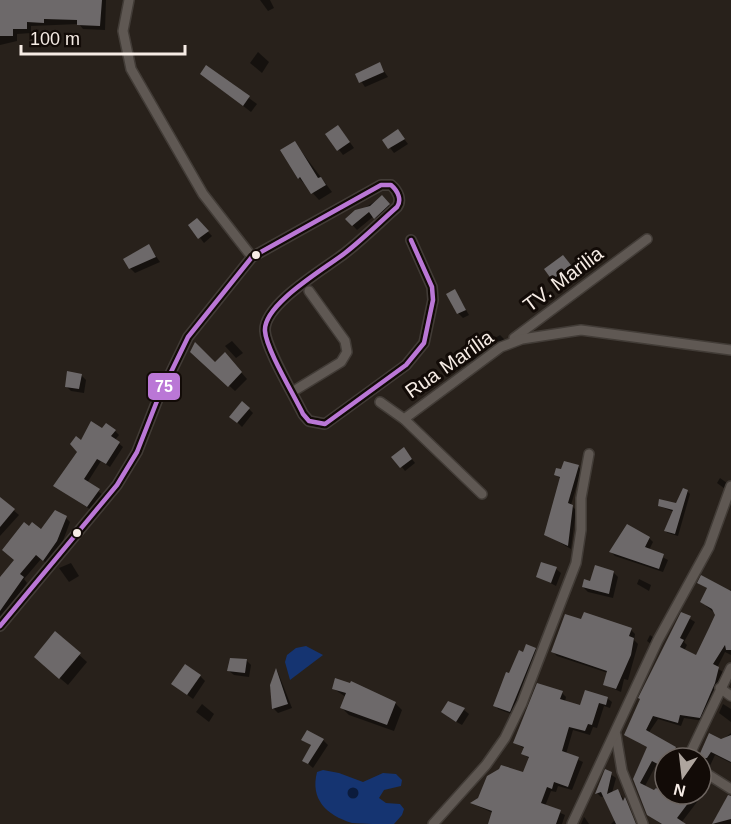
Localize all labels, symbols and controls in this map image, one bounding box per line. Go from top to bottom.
scale bar [21,18,184,56]
text: 100 m [30,29,80,49]
street label: TV. Marilia [519,241,608,316]
unlabelled marker [250,249,262,261]
street label: Rua Marília [401,325,498,402]
line badge: 75 [147,372,181,401]
text: 75 [155,378,173,395]
unlabelled marker [71,527,83,539]
north arrow [653,746,713,806]
text: N [672,780,687,800]

